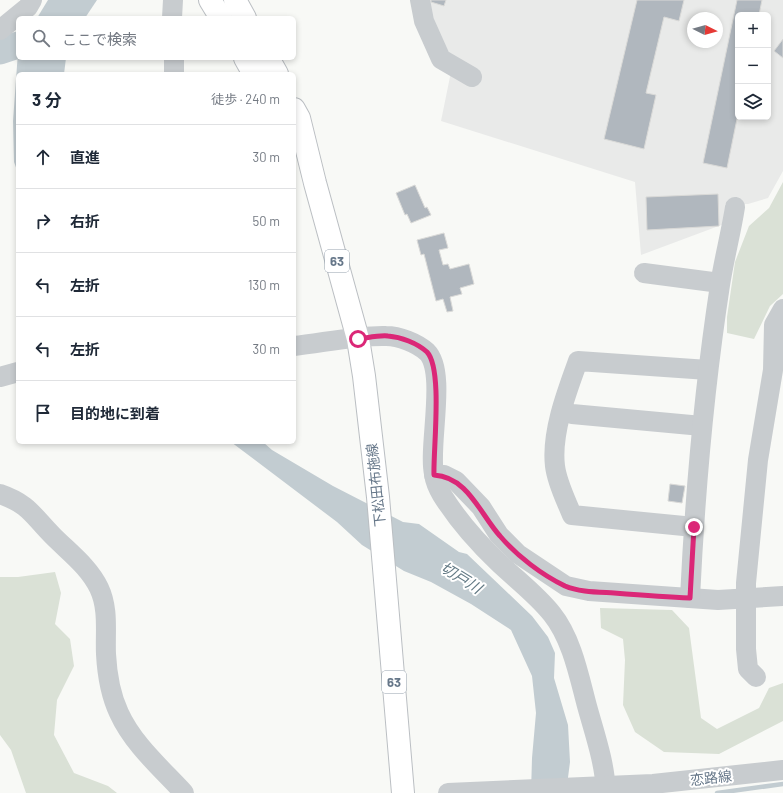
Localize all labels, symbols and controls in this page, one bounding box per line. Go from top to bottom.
north arrow [687,12,723,48]
map controls [735,12,771,120]
button: + [735,12,771,48]
search box [16,16,296,60]
icon: search [30,27,52,49]
text: ここで検索 [62,30,137,48]
button: − [735,48,771,84]
button: layers [735,84,771,120]
text: 3 分 [32,89,62,109]
text: 徒歩 · 240 m [211,91,280,107]
icon: ahead [32,146,54,168]
text: 直進 [70,148,100,166]
text: 30 m [253,149,280,165]
icon: right [32,210,54,232]
text: 右折 [70,212,100,230]
text: 50 m [253,213,280,229]
road number: 63 [325,250,349,272]
icon: left [32,274,54,296]
text: 左折 [70,276,100,294]
text: 130 m [248,277,280,293]
route start [349,330,367,348]
icon: left [32,338,54,360]
text: 左折 [70,340,100,358]
text: 30 m [253,341,280,357]
icon: arrive [32,402,54,424]
text: 目的地に到着 [70,404,160,422]
street label: 下松田布施線 [363,442,388,528]
route end [685,518,703,536]
water label: 切戸川 [438,558,487,598]
road number: 63 [382,671,406,693]
street label: 恋路線 [689,767,733,788]

